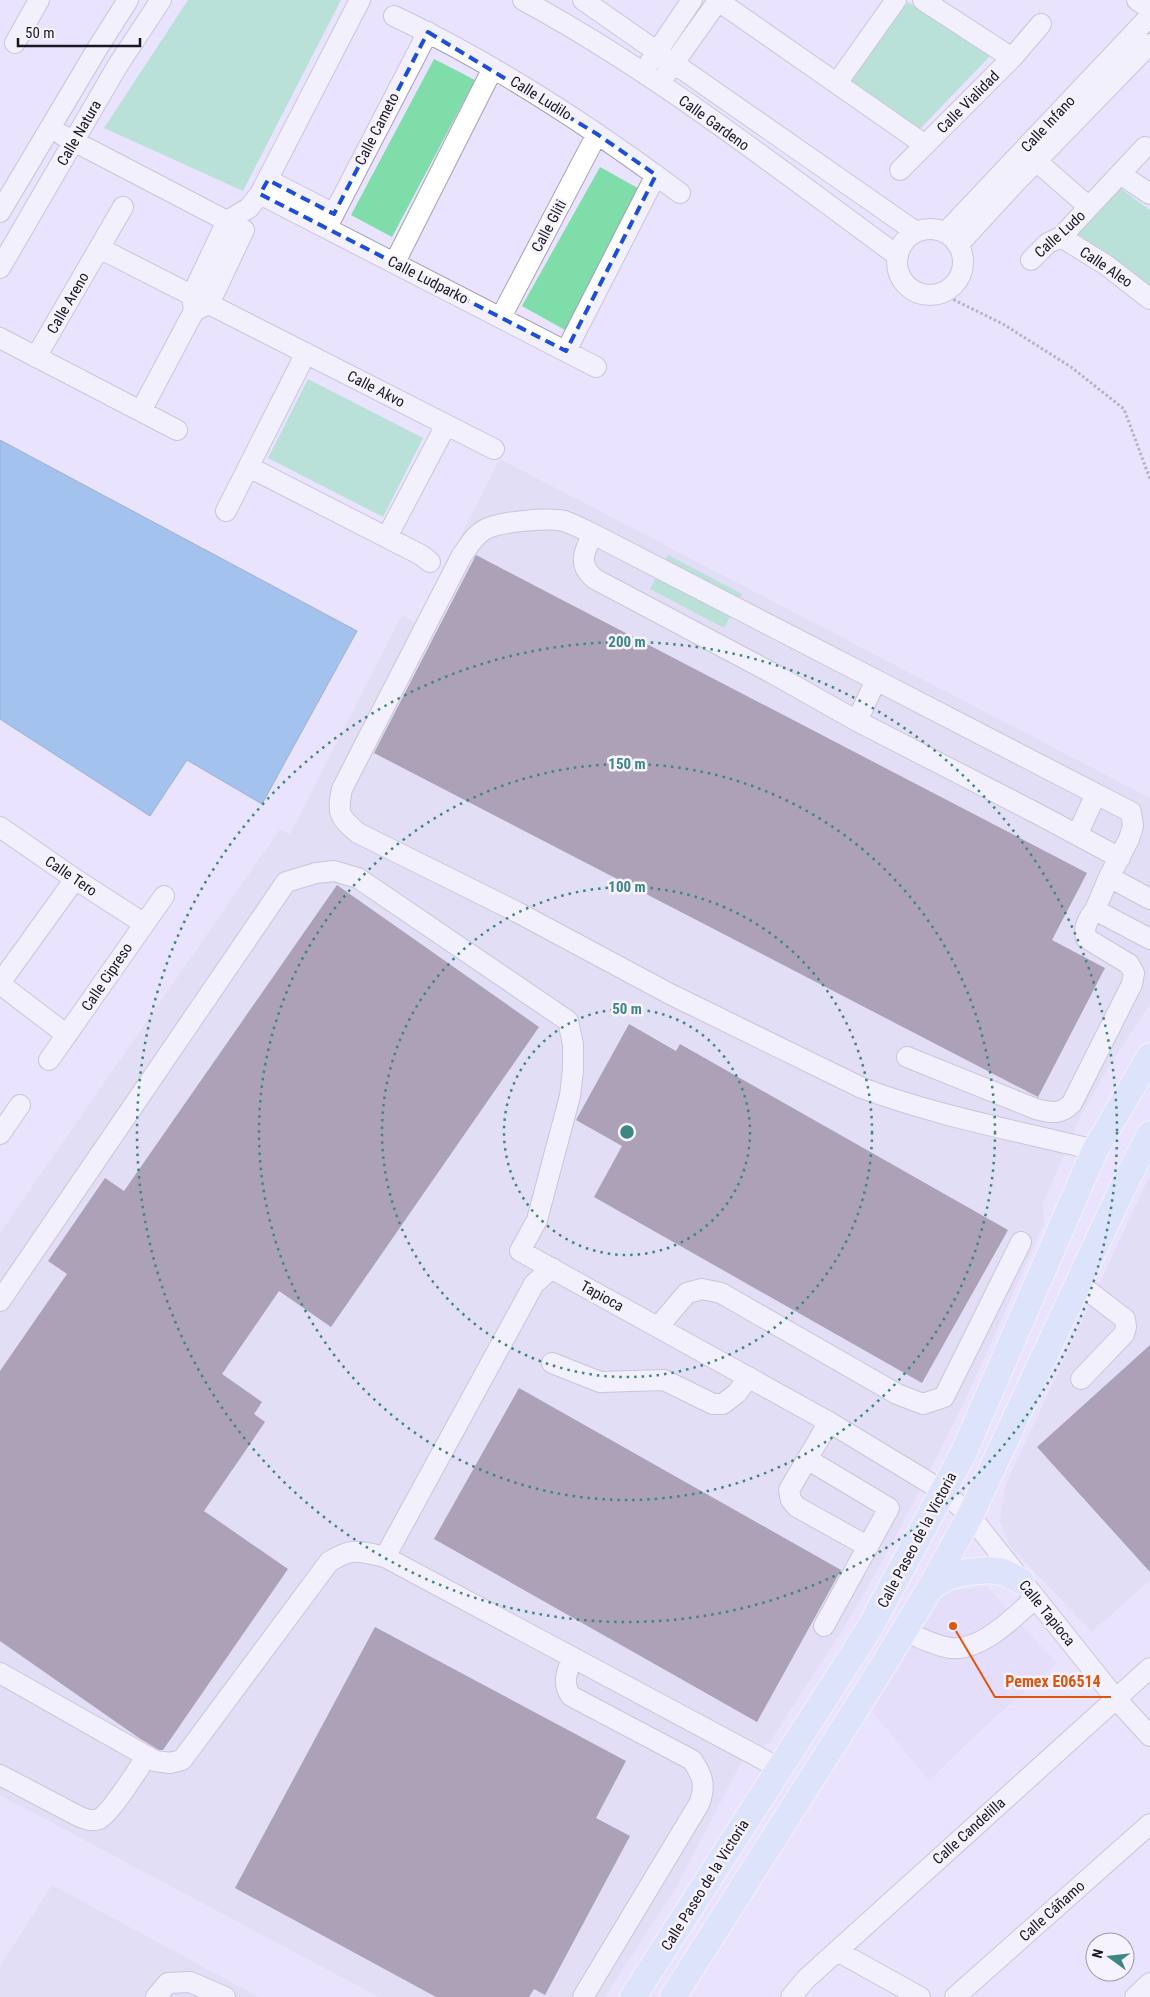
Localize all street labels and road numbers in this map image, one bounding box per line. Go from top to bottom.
street label: Calle Vialidad [933,67,1003,137]
street label: Calle Ludilo [507,72,575,124]
street label: Calle Cameto [351,90,403,168]
street label: Calle Gardeno [675,91,753,155]
street label: Calle Infano [1017,92,1079,156]
street label: Calle Natura [53,97,105,169]
street label: Calle Gliti [528,197,570,255]
street label: Calle Ludo [1031,207,1089,261]
street label: Calle Aleo [1076,243,1136,291]
street label: Calle Ludparko [385,252,471,308]
street label: Calle Areno [43,269,93,337]
street label: Calle Akvo [344,367,408,411]
street label: Calle Tero [42,852,100,900]
street label: Calle Cipreso [78,940,136,1014]
street label: Tapioca [577,1277,627,1315]
street label: Calle Paseo de la Victoria [874,1469,960,1611]
street label: Calle Tapioca [1015,1576,1079,1650]
street label: Calle Candelilla [929,1794,1009,1868]
street label: Calle Paseo de la Victoria [657,1816,753,1954]
street label: Calle Cáñamo [1016,1877,1088,1945]

